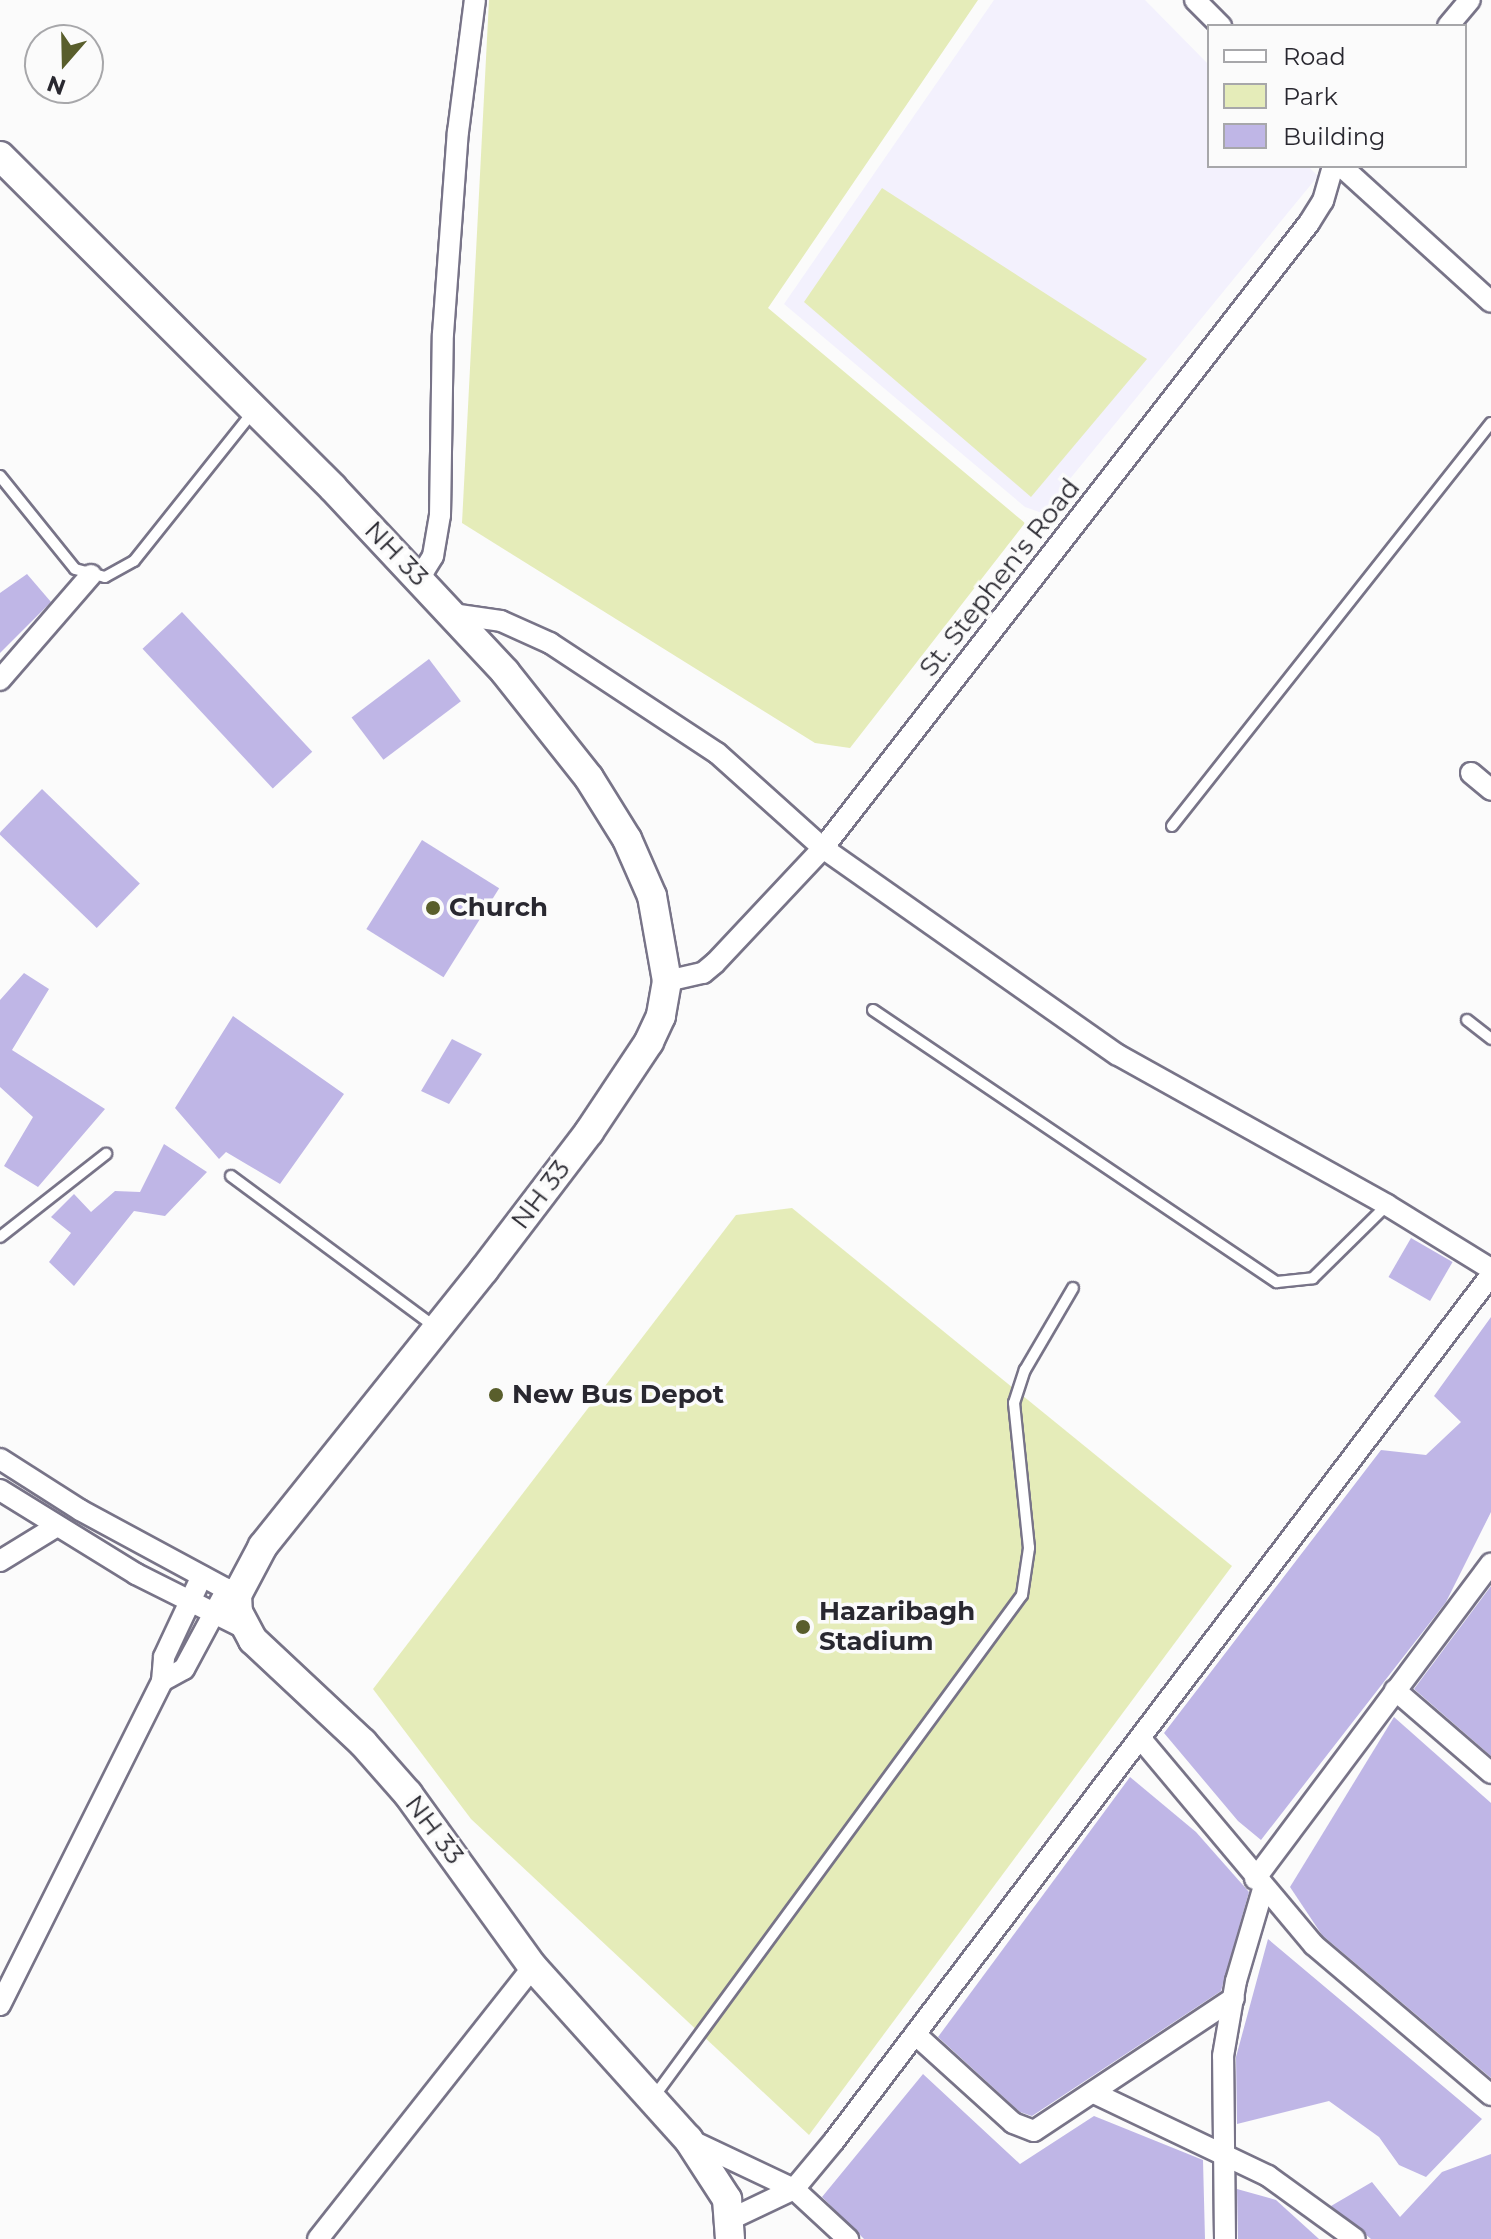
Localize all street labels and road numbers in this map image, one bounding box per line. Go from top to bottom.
street label: St. Stephen's Road [913,473,1087,683]
street label: NH 33 [358,515,434,593]
street label: NH 33 [505,1154,577,1236]
street label: NH 33 [398,1789,470,1871]

